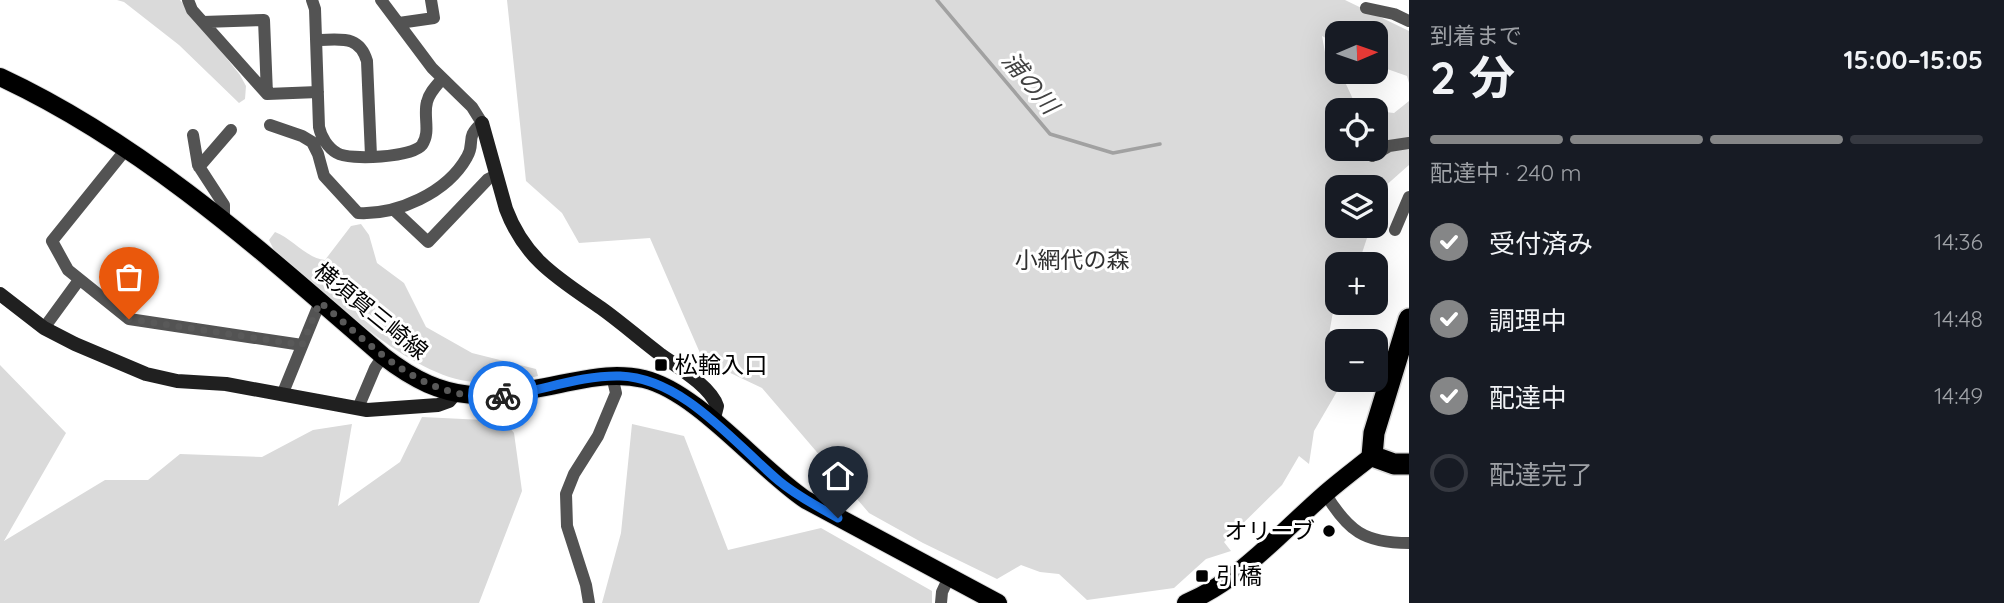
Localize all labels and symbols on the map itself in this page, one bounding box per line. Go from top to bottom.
north arrow [1325,21,1388,84]
water label: 浦の川 [996,45,1067,122]
park label: 小網代の森 [1015,245,1130,274]
pin [99,247,159,319]
street label: 横須賀三崎線 [309,256,434,365]
place label: 松輪入口 [675,350,767,379]
marker: 松輪入口 [653,357,669,373]
courier [468,361,538,431]
pin [808,446,868,518]
place label: オリーブ [1224,516,1315,545]
marker: オリーブ [1321,523,1337,539]
place label: 引橋 [1216,561,1262,590]
marker: 引橋 [1194,568,1210,584]

